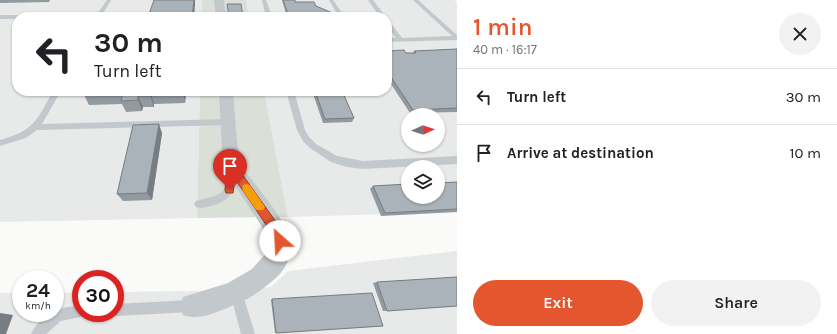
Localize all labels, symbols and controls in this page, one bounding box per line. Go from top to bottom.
text: 1 min [473,13,533,41]
button: close [779,13,821,55]
text: 30 m [94,26,163,59]
icon: left [28,28,80,80]
text: 40 m · 16:17 [473,42,537,57]
text: Turn left [94,60,162,82]
icon: left [473,86,495,108]
text: Turn left [507,88,566,106]
text: 30 m [786,88,821,106]
north arrow [401,108,445,152]
map controls [401,108,445,204]
icon: arrive [473,142,495,164]
text: Arrive at destination [507,144,654,162]
text: 10 m [790,144,821,162]
pin [213,149,247,190]
icon: arrive [219,155,241,177]
button: layers [401,160,445,204]
position arrow [259,220,301,262]
speed limit sign: 30 [72,270,124,322]
text: 24 [26,279,50,302]
button: Exit [473,280,643,326]
button: Share [651,280,821,326]
text: km/h [25,300,51,312]

